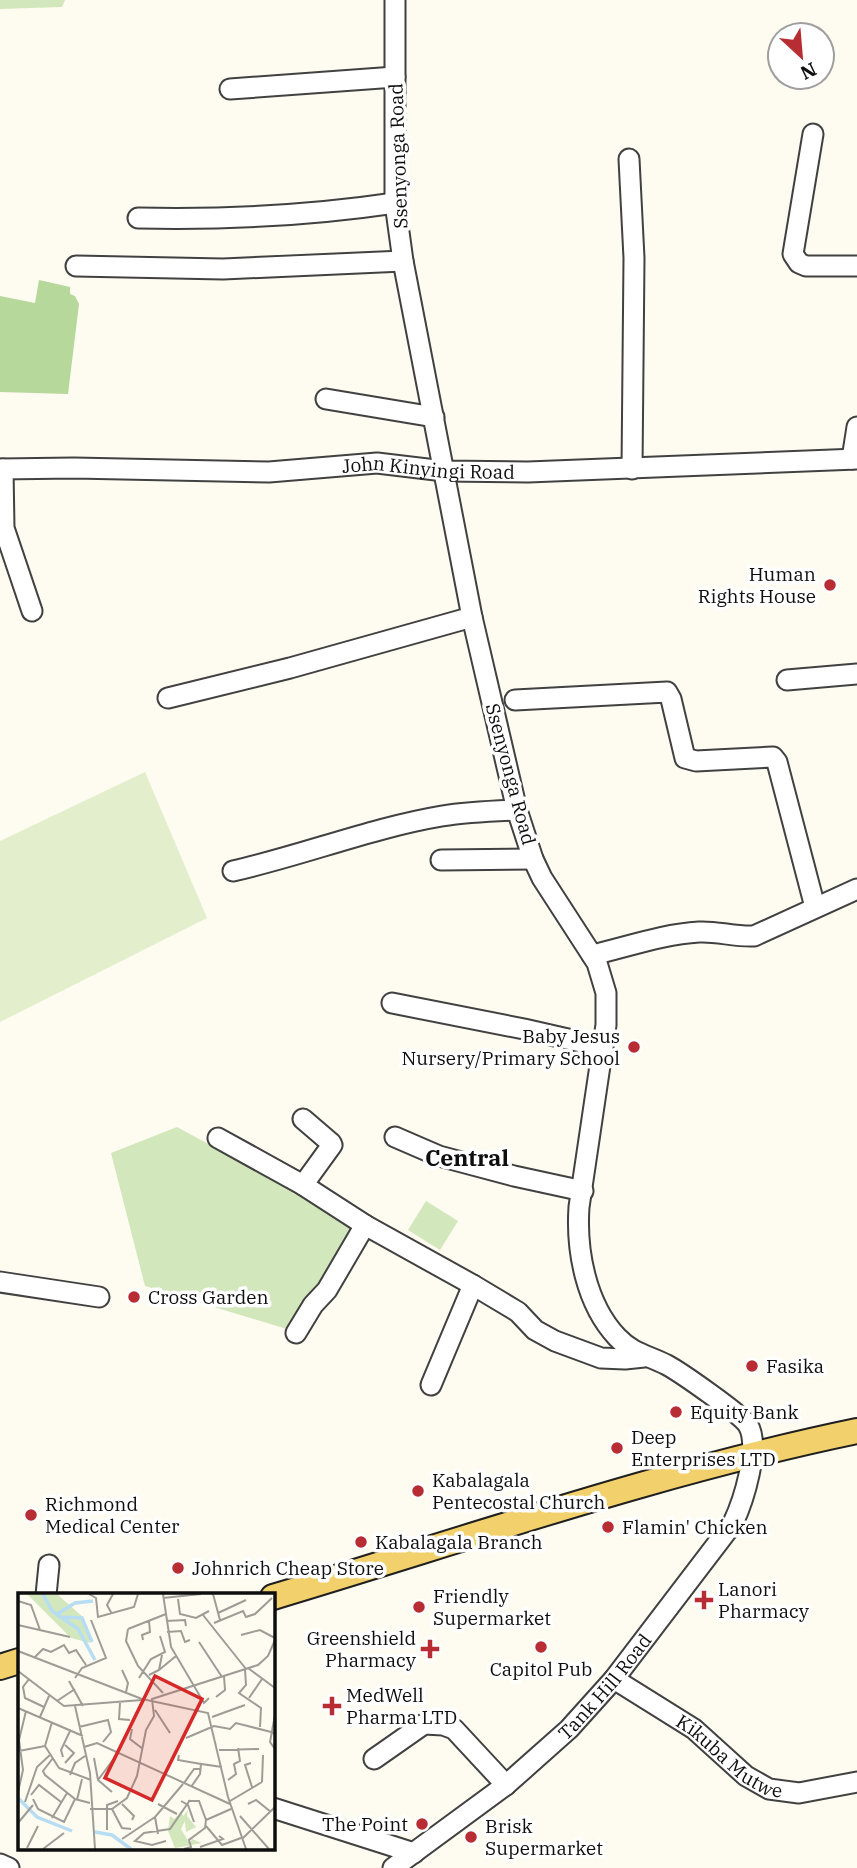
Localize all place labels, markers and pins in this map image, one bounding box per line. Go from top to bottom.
place label: Human Rights House [698,562,816,608]
marker: Human Rights House [822,577,838,593]
place label: Baby Jesus Nursery/Primary School [402,1024,620,1070]
marker: Baby Jesus Nursery/Primary School [626,1039,642,1055]
place label: Cross Garden [148,1285,269,1309]
marker: Cross Garden [126,1289,142,1305]
place label: Fasika [766,1354,824,1378]
marker: Fasika [744,1358,760,1374]
place label: Equity Bank [690,1400,799,1424]
marker: Equity Bank [668,1404,684,1420]
place label: Deep Enterprises LTD [631,1425,776,1471]
marker: Deep Enterprises LTD [609,1440,625,1456]
place label: Kabalagala Pentecostal Church [432,1468,606,1514]
marker: Kabalagala Pentecostal Church [410,1483,426,1499]
place label: Richmond Medical Center [45,1492,180,1538]
marker: Richmond Medical Center [23,1507,39,1523]
place label: Flamin' Chicken [622,1515,768,1539]
marker: Flamin' Chicken [600,1519,616,1535]
place label: Kabalagala Branch [375,1530,543,1554]
marker: Kabalagala Branch [353,1534,369,1550]
place label: Johnrich Cheap Store [192,1556,384,1580]
marker: Johnrich Cheap Store [170,1560,186,1576]
place label: Lanori Pharmacy [718,1577,810,1623]
place label: Friendly Supermarket [433,1584,551,1630]
marker: Lanori Pharmacy [696,1592,712,1608]
marker: Friendly Supermarket [411,1599,427,1615]
place label: Greenshield Pharmacy [307,1626,417,1672]
marker: Capitol Pub [533,1639,549,1655]
marker: Greenshield Pharmacy [422,1641,438,1657]
place label: Capitol Pub [490,1657,592,1681]
place label: MedWell Pharma LTD [346,1683,457,1729]
marker: MedWell Pharma LTD [324,1698,340,1714]
place label: The Point [322,1812,408,1836]
place label: Brisk Supermarket [485,1814,603,1860]
marker: The Point [414,1816,430,1832]
marker: Brisk Supermarket [463,1829,479,1845]

